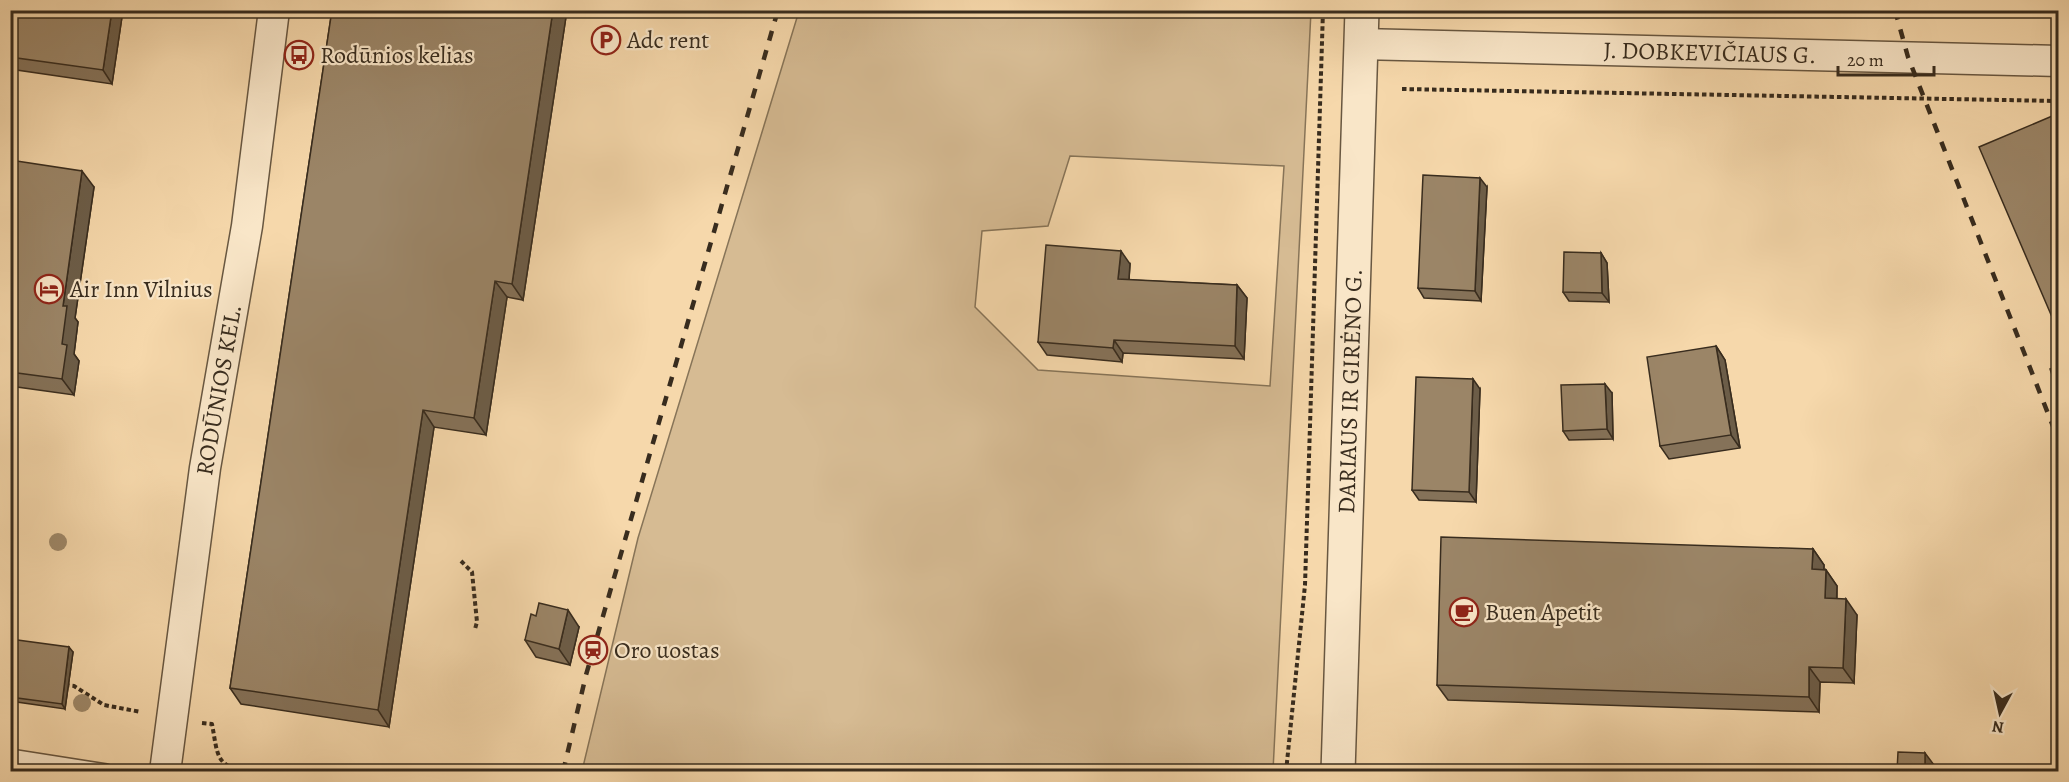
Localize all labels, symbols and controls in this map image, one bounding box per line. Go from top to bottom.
parking icon: Adc rent [590,24,622,56]
place label: Adc rent [626,24,709,56]
street label: J. DOBKEVIČIAUS G. [1603,34,1817,71]
bus stop icon: Rodūnios kelias [283,39,315,71]
place label: Rodūnios kelias [320,39,474,71]
scale bar [1838,39,1934,77]
text: 20 m [1847,48,1884,72]
street label: DARIAUS IR GIRĖNO G. [1330,268,1370,514]
hotel icon: Air Inn Vilnius [33,273,65,305]
place label: Air Inn Vilnius [69,273,213,305]
street label: RODŪNIOS KEL. [188,302,249,478]
cafe icon: Buen Apetit [1448,596,1480,628]
place label: Buen Apetit [1485,596,1601,628]
station icon: Oro uostas [577,634,609,666]
place label: Oro uostas [614,634,720,666]
north arrow [1970,683,2030,743]
text: N [1990,715,2005,739]

